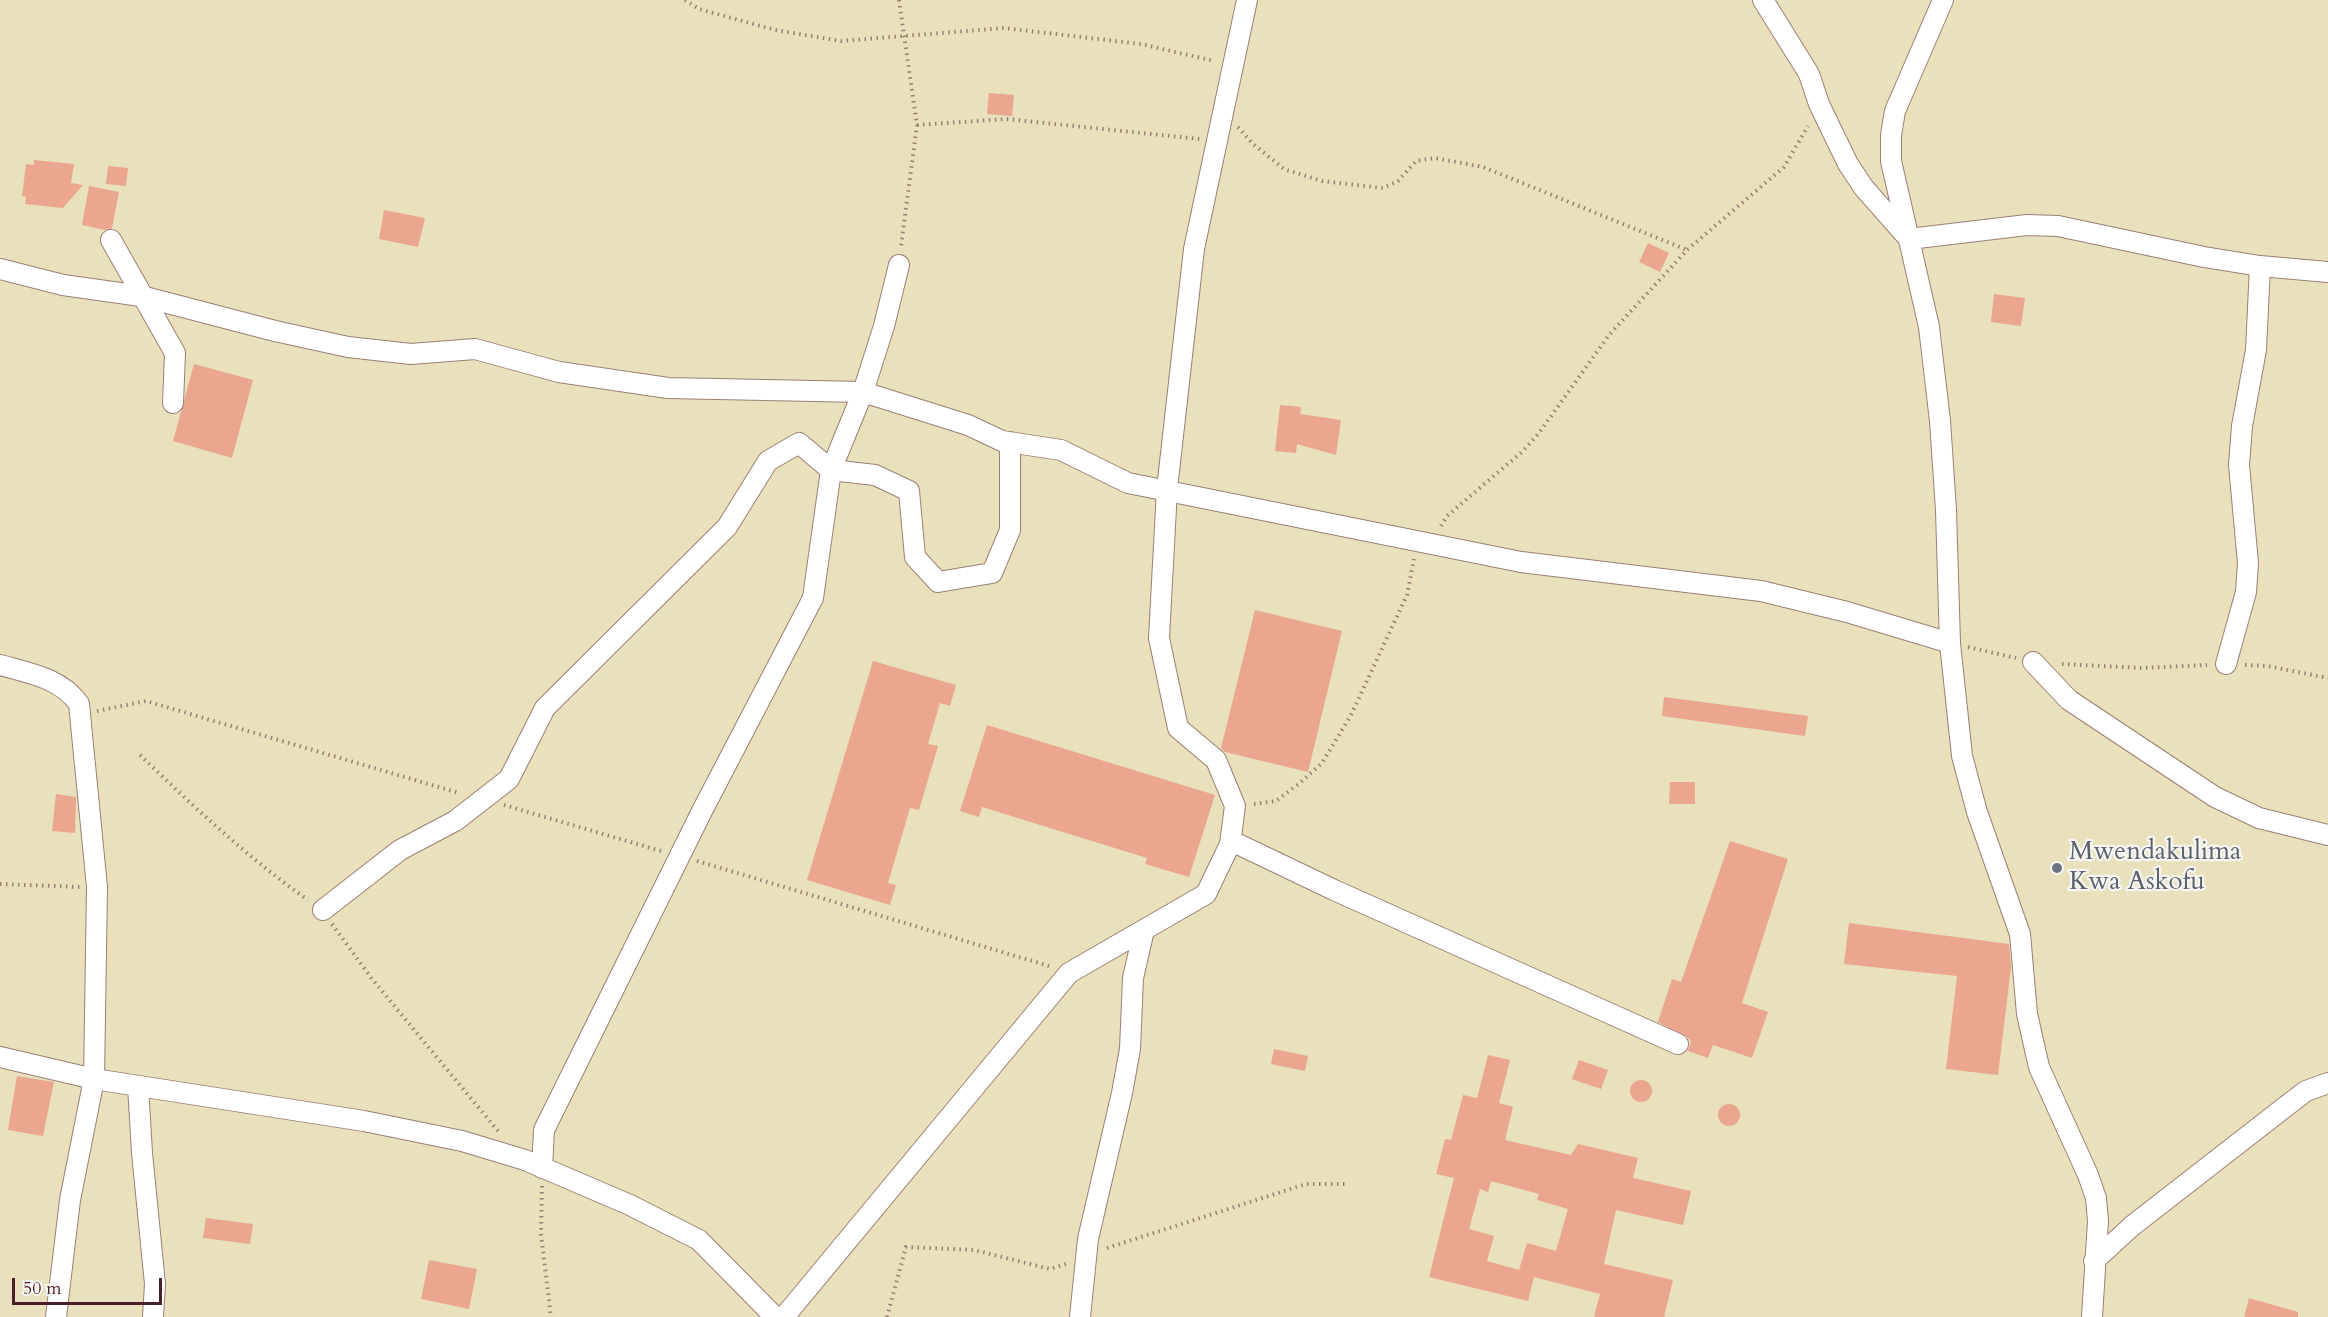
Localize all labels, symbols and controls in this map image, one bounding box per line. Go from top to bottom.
place label: Mwendakulima Kwa Askofu [2069,837,2241,898]
marker: Mwendakulima Kwa Askofu [2050,861,2064,875]
scale bar [15,1266,165,1304]
text: 50 m [23,1276,62,1301]

